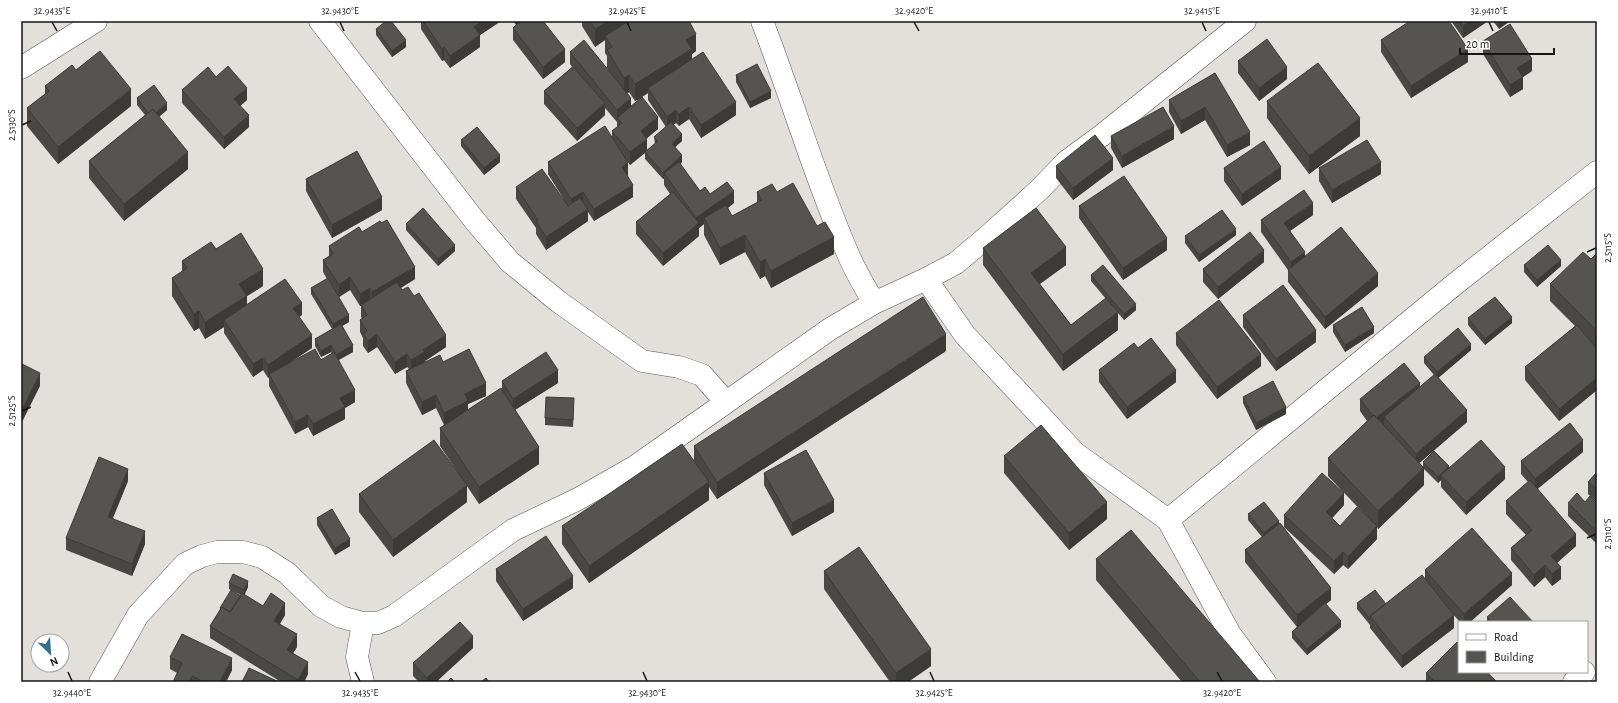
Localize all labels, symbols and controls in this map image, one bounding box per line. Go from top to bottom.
text: 32.9435°E [34,6,70,16]
text: 32.9430°E [321,6,359,16]
text: 32.9425°E [609,6,646,16]
text: 32.9420°E [895,6,933,16]
text: 32.9415°E [1184,6,1220,16]
text: 32.9410°E [1471,6,1508,16]
scale bar [1460,30,1554,56]
text: 20 m [1466,38,1489,50]
text: 2.5130°S [7,109,17,141]
text: 2.5115°S [1603,233,1613,263]
text: 2.5125°S [7,395,17,426]
text: 2.5110°S [1603,518,1613,549]
legend [1458,621,1588,673]
text: Road [1494,631,1518,643]
north arrow [30,633,70,673]
text: Building [1494,651,1534,663]
text: N [48,655,60,668]
text: 32.9440°E [53,688,91,698]
text: 32.9435°E [342,688,378,698]
text: 32.9430°E [628,688,666,698]
text: 32.9425°E [916,688,953,698]
text: 32.9420°E [1203,688,1241,698]

